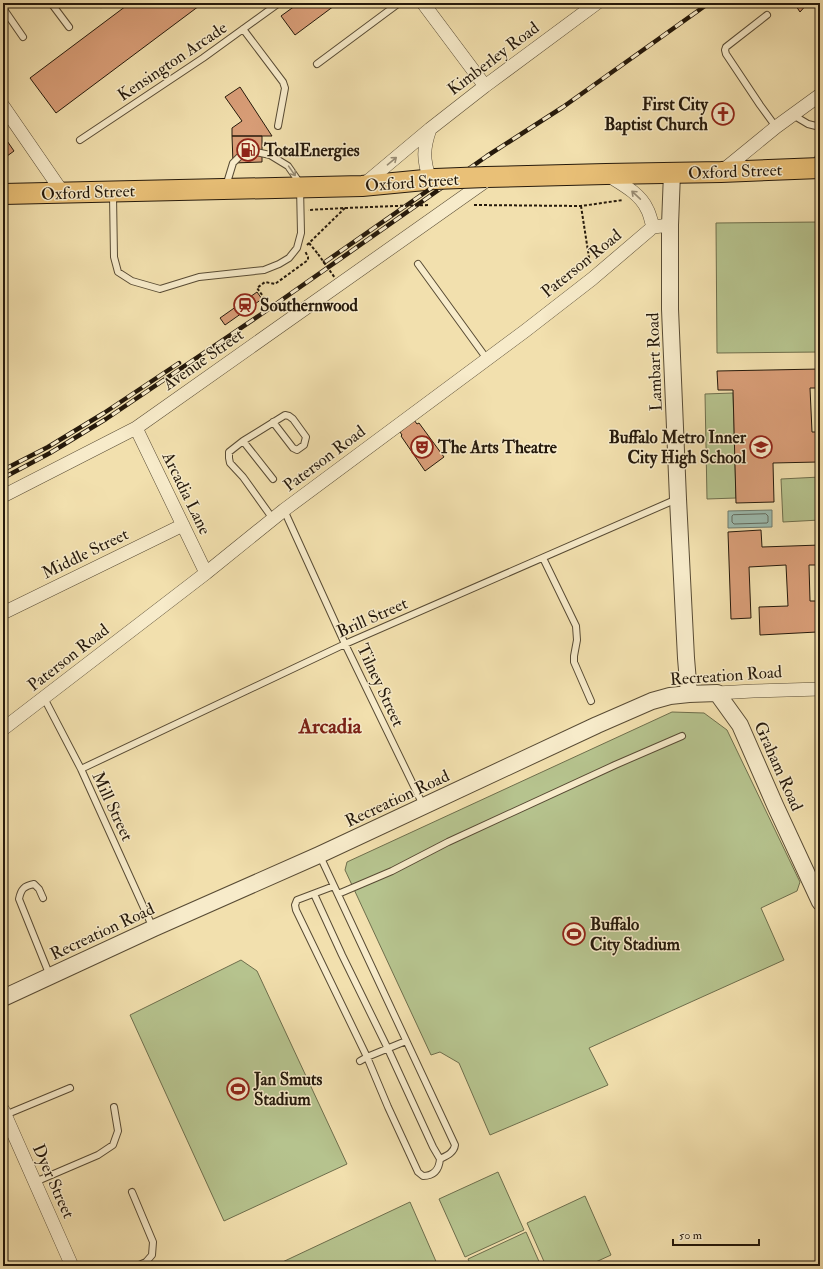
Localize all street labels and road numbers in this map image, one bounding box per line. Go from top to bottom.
street label: Kensington Arcade [114,17,231,106]
street label: Kimberley Road [443,17,544,100]
street label: Oxford Street [688,159,783,184]
street label: Oxford Street [364,169,460,196]
street label: Oxford Street [41,180,136,205]
street label: Paterson Road [537,224,626,302]
street label: Lambart Road [642,312,667,412]
street label: Avenue Street [158,324,248,395]
street label: Paterson Road [279,420,370,496]
street label: Arcadia Lane [157,447,216,538]
street label: Middle Street [39,523,132,583]
street label: Brill Street [334,592,411,642]
street label: Paterson Road [23,619,114,696]
street label: Tilney Street [351,640,409,731]
street label: Recreation Road [669,661,783,690]
street label: Graham Road [749,718,808,815]
street label: Recreation Road [342,765,453,832]
street label: Mill Street [87,768,138,845]
street label: Recreation Road [47,898,158,965]
street label: Dyer Street [27,1141,79,1222]

